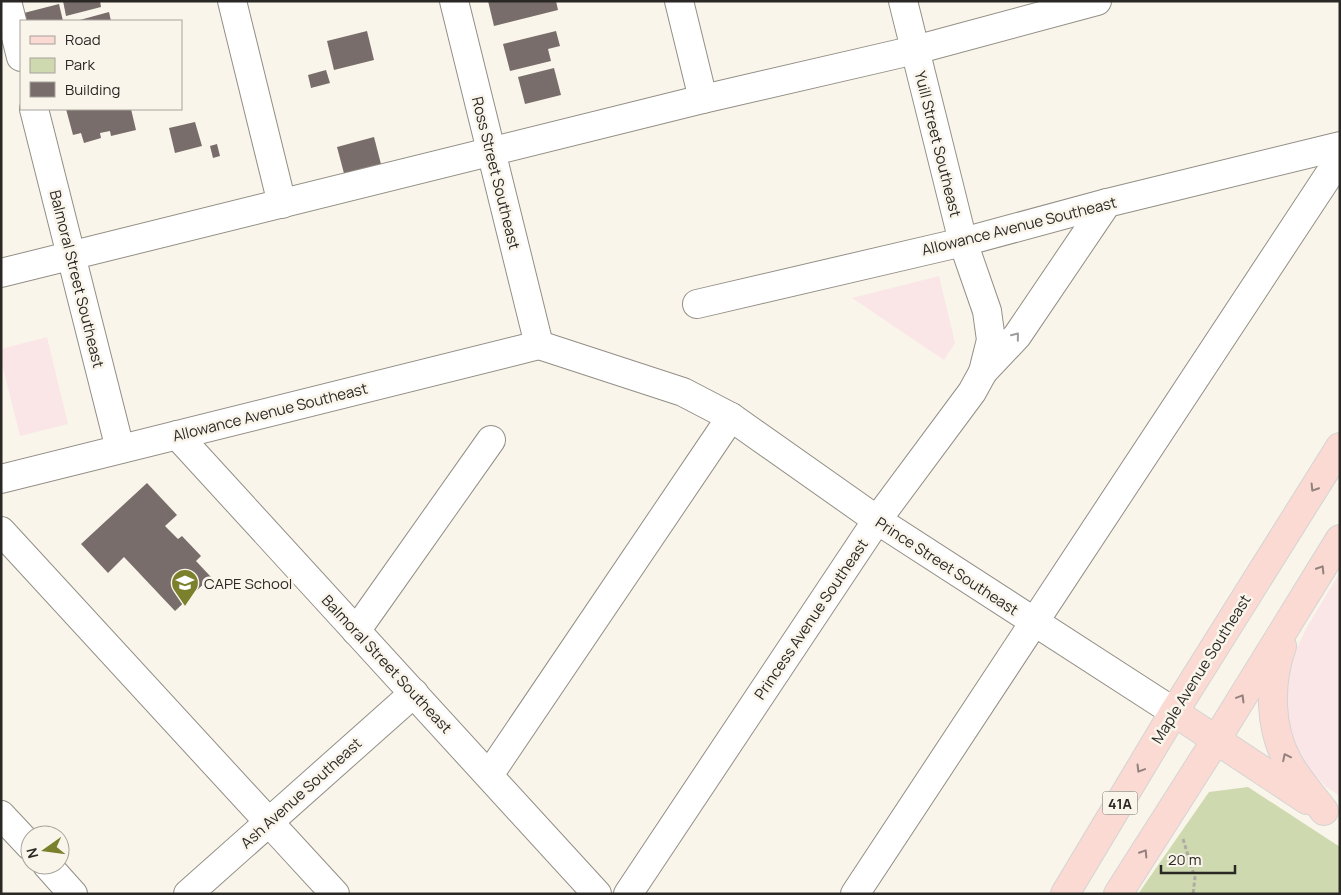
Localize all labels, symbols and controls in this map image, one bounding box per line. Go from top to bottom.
legend [20,20,182,110]
text: Road [65,29,101,50]
text: Park [65,54,95,75]
street label: Yuill Street Southeast [910,69,966,219]
text: Building [65,79,120,100]
street label: Ross Street Southeast [467,94,525,252]
street label: Balmoral Street Southeast [45,188,109,370]
street label: Allowance Avenue Southeast [919,192,1119,260]
one-way arrow [1011,333,1019,342]
street label: Allowance Avenue Southeast [170,378,370,446]
one-way arrow [1311,482,1320,492]
street label: Prince Street Southeast [871,512,1023,620]
street label: Princess Avenue Southeast [749,535,873,703]
one-way arrow [1315,565,1325,574]
school or university icon: CAPE School [170,568,200,607]
place label: CAPE School [204,573,292,594]
street label: Balmoral Street Southeast [317,590,457,738]
street label: Maple Avenue Southeast [1146,590,1256,748]
one-way arrow [1235,695,1245,704]
street label: Ash Avenue Southeast [236,733,366,853]
one-way arrow [1282,754,1292,763]
one-way arrow [1137,763,1147,772]
road number: 41A [1102,791,1138,814]
north arrow [20,825,70,875]
scale bar [1161,842,1235,874]
text: N [21,846,42,860]
one-way arrow [1138,849,1147,858]
text: 20 m [1168,849,1201,870]

